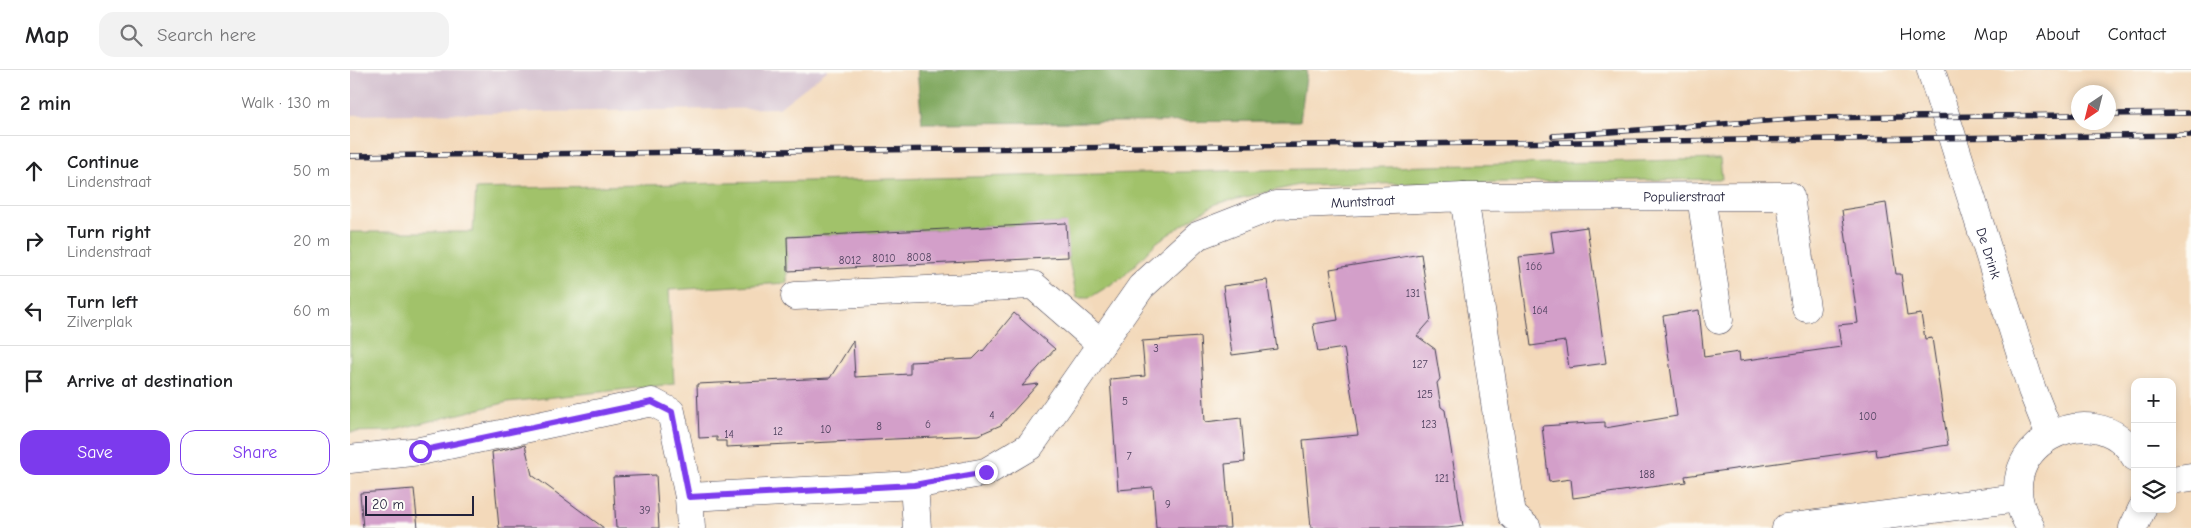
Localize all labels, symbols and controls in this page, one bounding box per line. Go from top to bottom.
search box [99,12,449,57]
text: Map [25,21,69,49]
icon: search [117,21,145,49]
text: Search here [157,24,256,46]
text: Home [1899,24,1946,45]
text: Map [1974,24,2008,45]
text: About [2036,24,2080,45]
text: Contact [2108,24,2166,45]
north arrow [2071,85,2116,130]
text: 2 min [20,91,71,115]
text: Walk · 130 m [241,94,330,112]
text: Continue [67,151,139,173]
icon: ahead [20,157,48,185]
text: 50 m [293,162,330,180]
text: Lindenstraat [67,173,151,191]
street label: Populierstraat [1643,188,1726,205]
street label: Muntstraat [1330,191,1396,211]
text: Turn right [67,221,151,243]
street label: De Drink [1973,225,2005,281]
icon: right [20,227,48,255]
text: 20 m [293,232,330,250]
text: Lindenstraat [67,243,151,261]
house number: 8008 [907,251,932,264]
house number: 8010 [872,252,896,265]
house number: 8012 [839,254,861,267]
house number: 166 [1526,260,1542,273]
house number: 131 [1406,287,1420,300]
text: Turn left [67,291,138,313]
icon: left [20,297,48,325]
text: 60 m [293,302,330,320]
house number: 164 [1532,304,1548,317]
text: Zilverplak [67,313,132,331]
house number: 3 [1153,342,1159,355]
house number: 127 [1412,358,1428,371]
icon: arrive [20,367,48,395]
text: Arrive at destination [67,370,233,392]
map controls [2131,378,2176,513]
button: + [2131,378,2176,423]
house number: 125 [1417,388,1433,401]
house number: 5 [1122,395,1128,408]
house number: 4 [989,409,995,422]
house number: 100 [1859,410,1877,423]
house number: 6 [925,418,931,431]
house number: 123 [1421,418,1437,431]
house number: 8 [876,420,882,433]
house number: 10 [820,423,832,436]
button: − [2131,423,2176,468]
house number: 12 [773,425,783,438]
house number: 14 [724,428,734,441]
button: Save [20,430,170,475]
button: Share [180,430,330,475]
route start [409,440,432,463]
house number: 7 [1126,450,1132,463]
route end [975,461,998,484]
house number: 188 [1639,468,1655,481]
button: layers [2131,468,2176,513]
house number: 121 [1435,472,1449,485]
scale bar [365,493,474,516]
text: 20 m [372,496,404,513]
house number: 9 [1165,498,1171,511]
house number: 39 [639,504,651,517]

